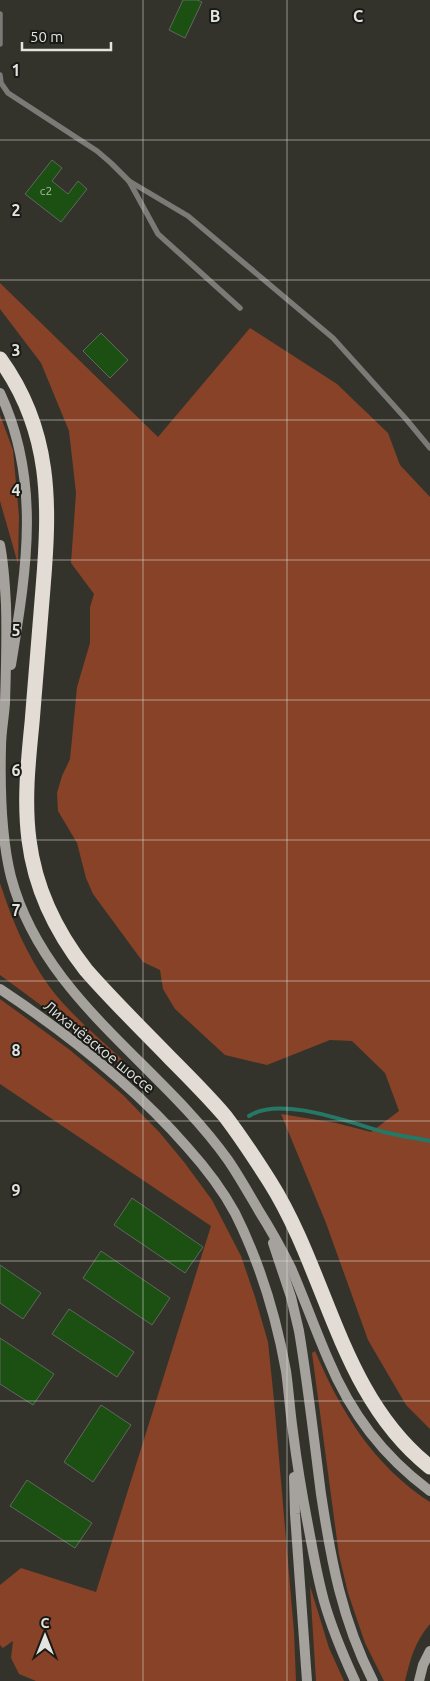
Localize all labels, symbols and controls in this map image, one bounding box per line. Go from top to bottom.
text: B [210,7,220,25]
text: C [353,7,363,25]
scale bar [22,20,111,52]
text: 50 m [30,28,63,45]
text: 1 [11,61,21,79]
house number: с2 [40,184,52,197]
text: 2 [11,201,21,219]
text: 3 [11,341,21,359]
text: 4 [11,481,21,499]
text: 5 [11,621,21,639]
text: 6 [11,761,21,779]
text: 7 [11,901,21,919]
street label: Лихачёвское шоссе [41,997,158,1096]
text: 8 [11,1041,21,1059]
text: 9 [11,1181,21,1199]
north arrow [20,1611,70,1661]
text: С [41,1615,50,1631]

